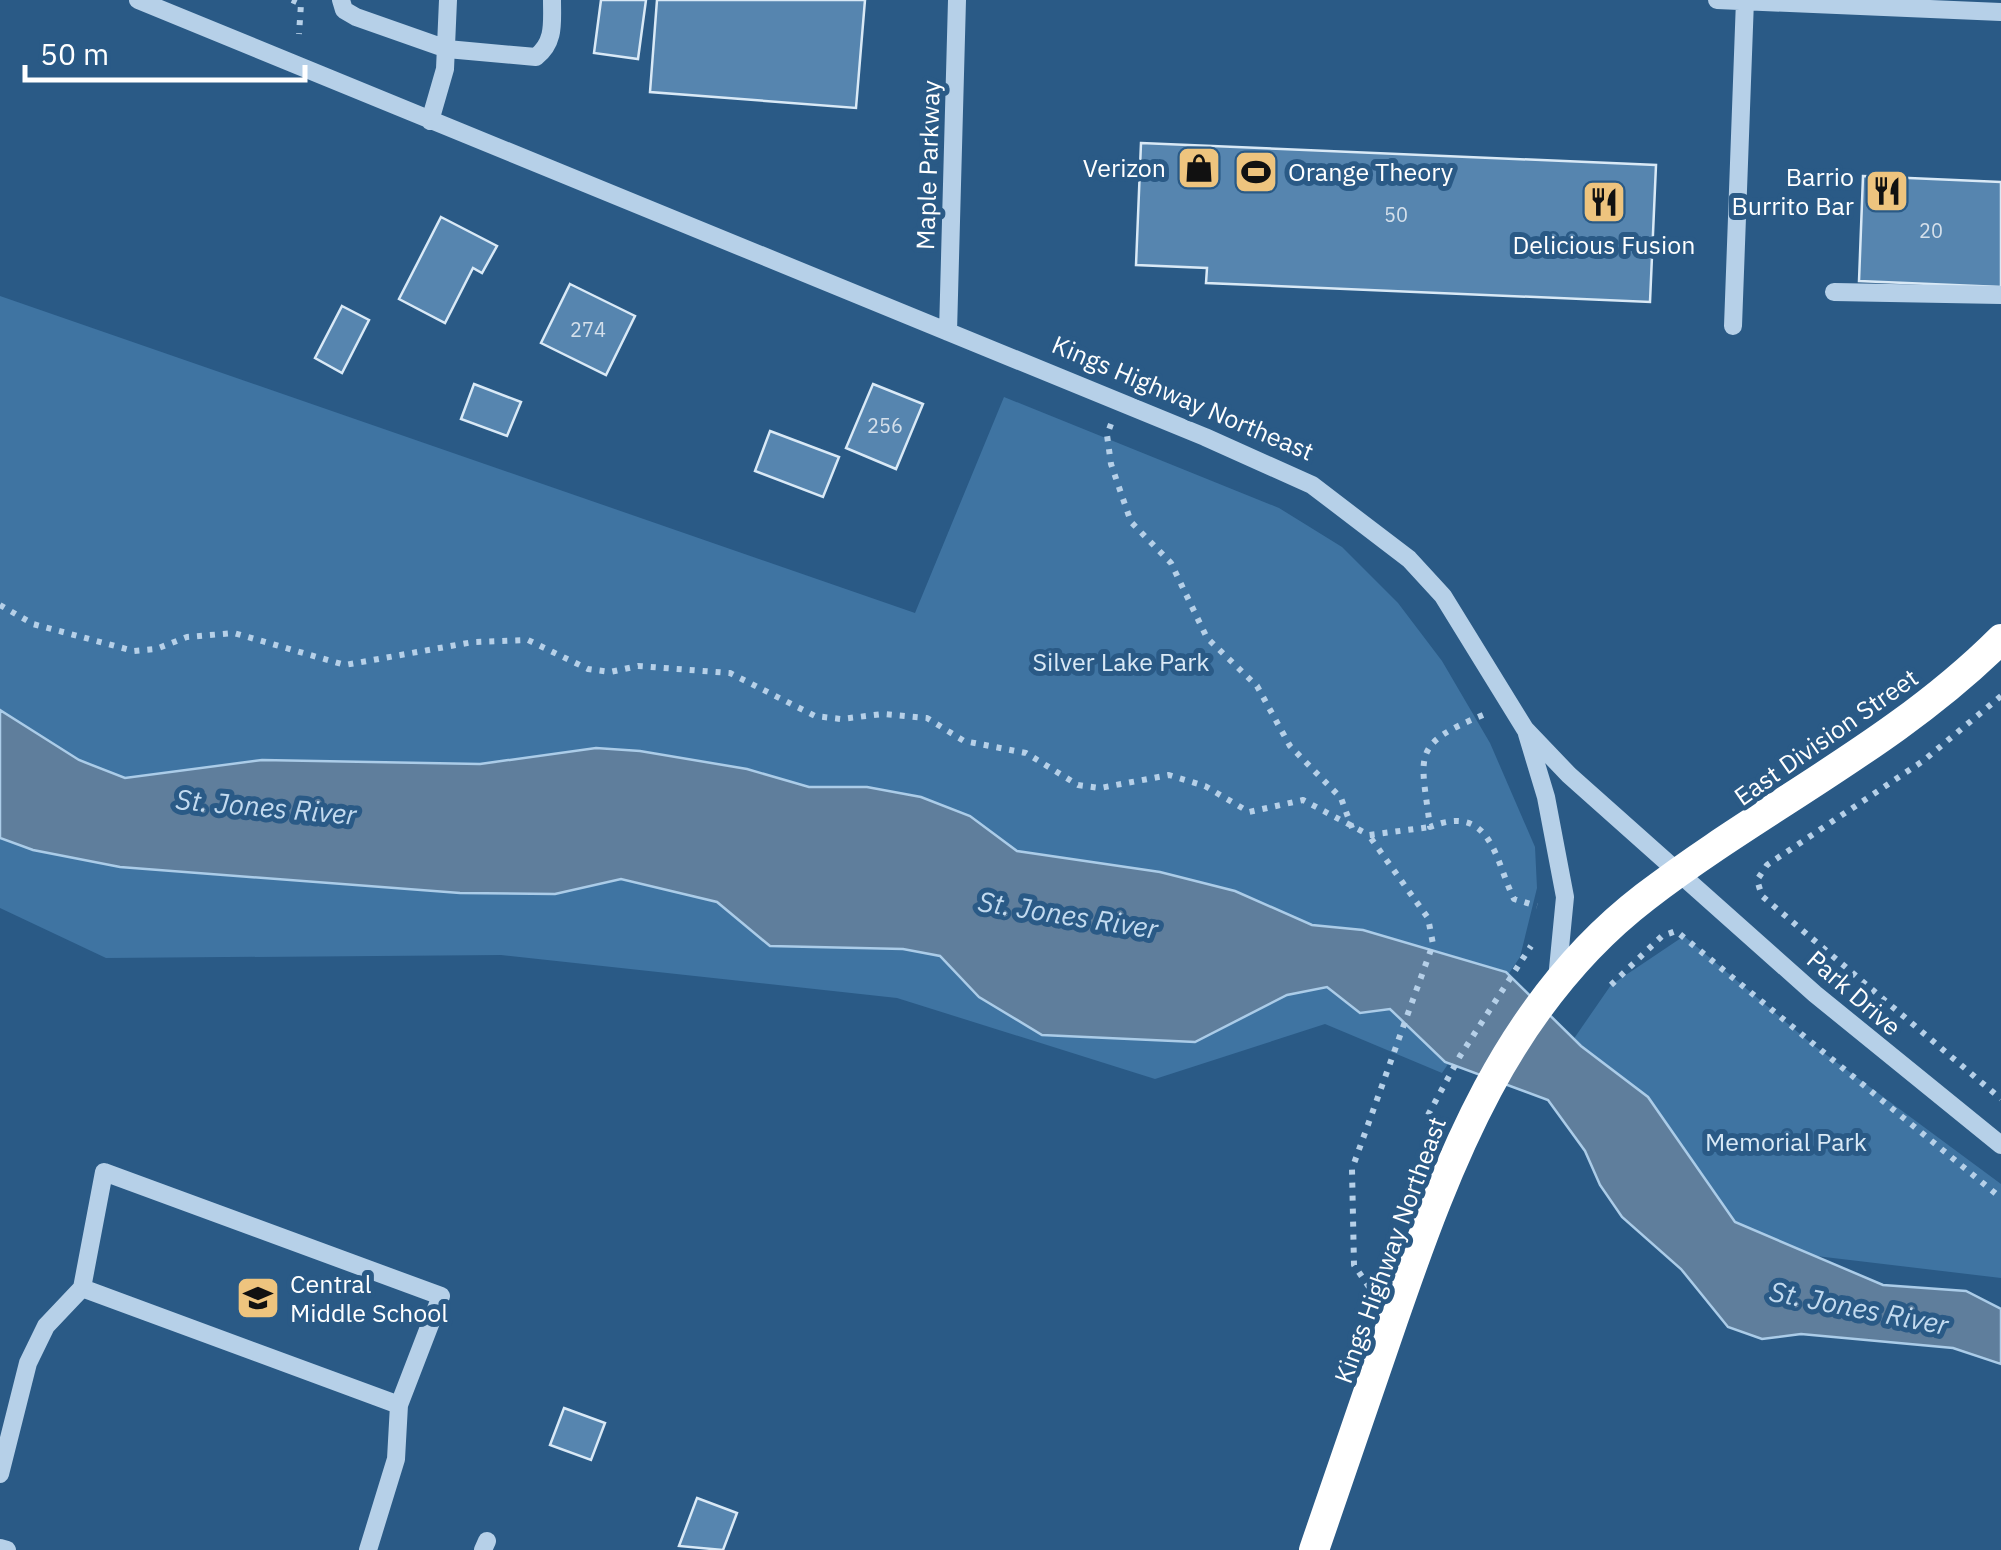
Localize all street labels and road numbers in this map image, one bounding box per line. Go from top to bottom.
street label: Maple Parkway [908,79,947,250]
street label: Kings Highway Northeast [1047,327,1319,468]
street label: East Division Street [1727,661,1924,812]
street label: Park Drive [1800,943,1908,1043]
street label: Kings Highway Northeast [1326,1112,1453,1388]

